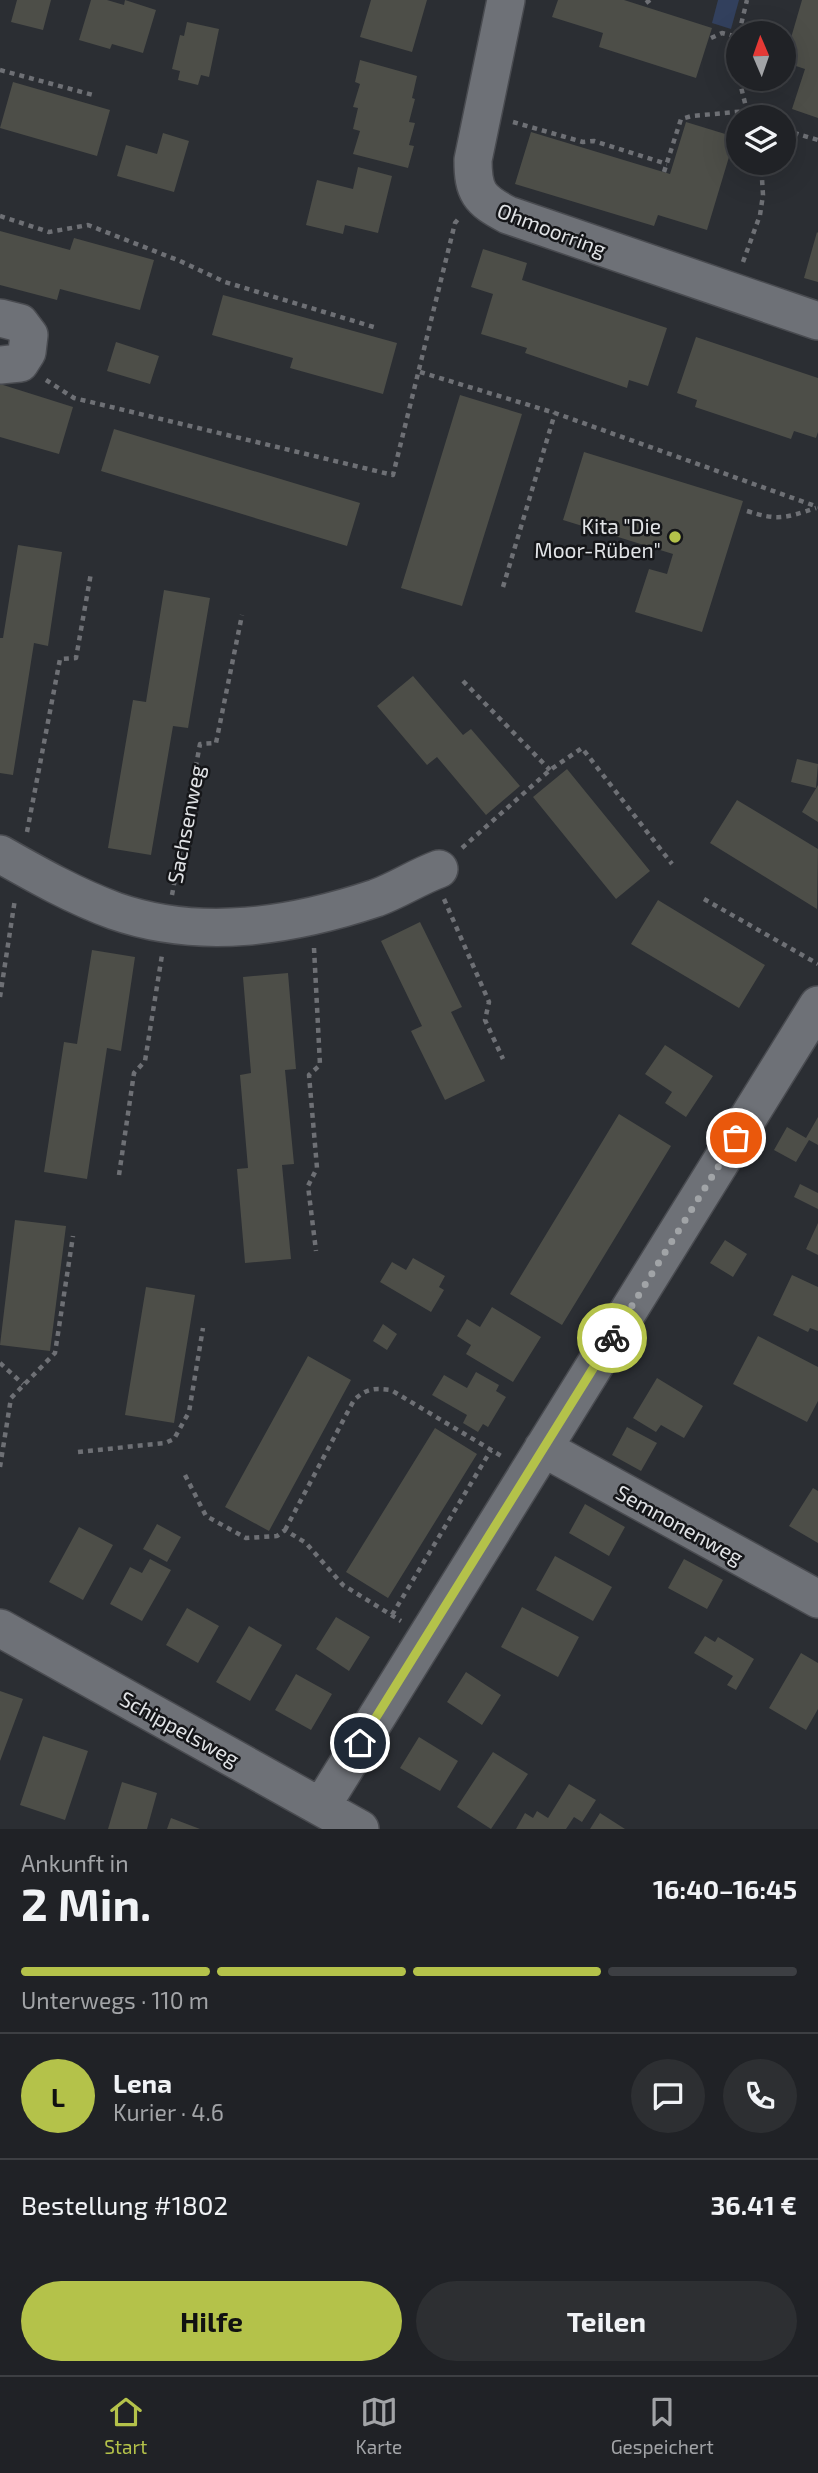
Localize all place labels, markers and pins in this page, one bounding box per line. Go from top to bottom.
place label: Kita "Die Moor-Rüben" [534,513,661,562]
marker: Kita "Die Moor-Rüben" [667,529,683,545]
pin [706,1108,766,1168]
pin [330,1713,390,1773]

